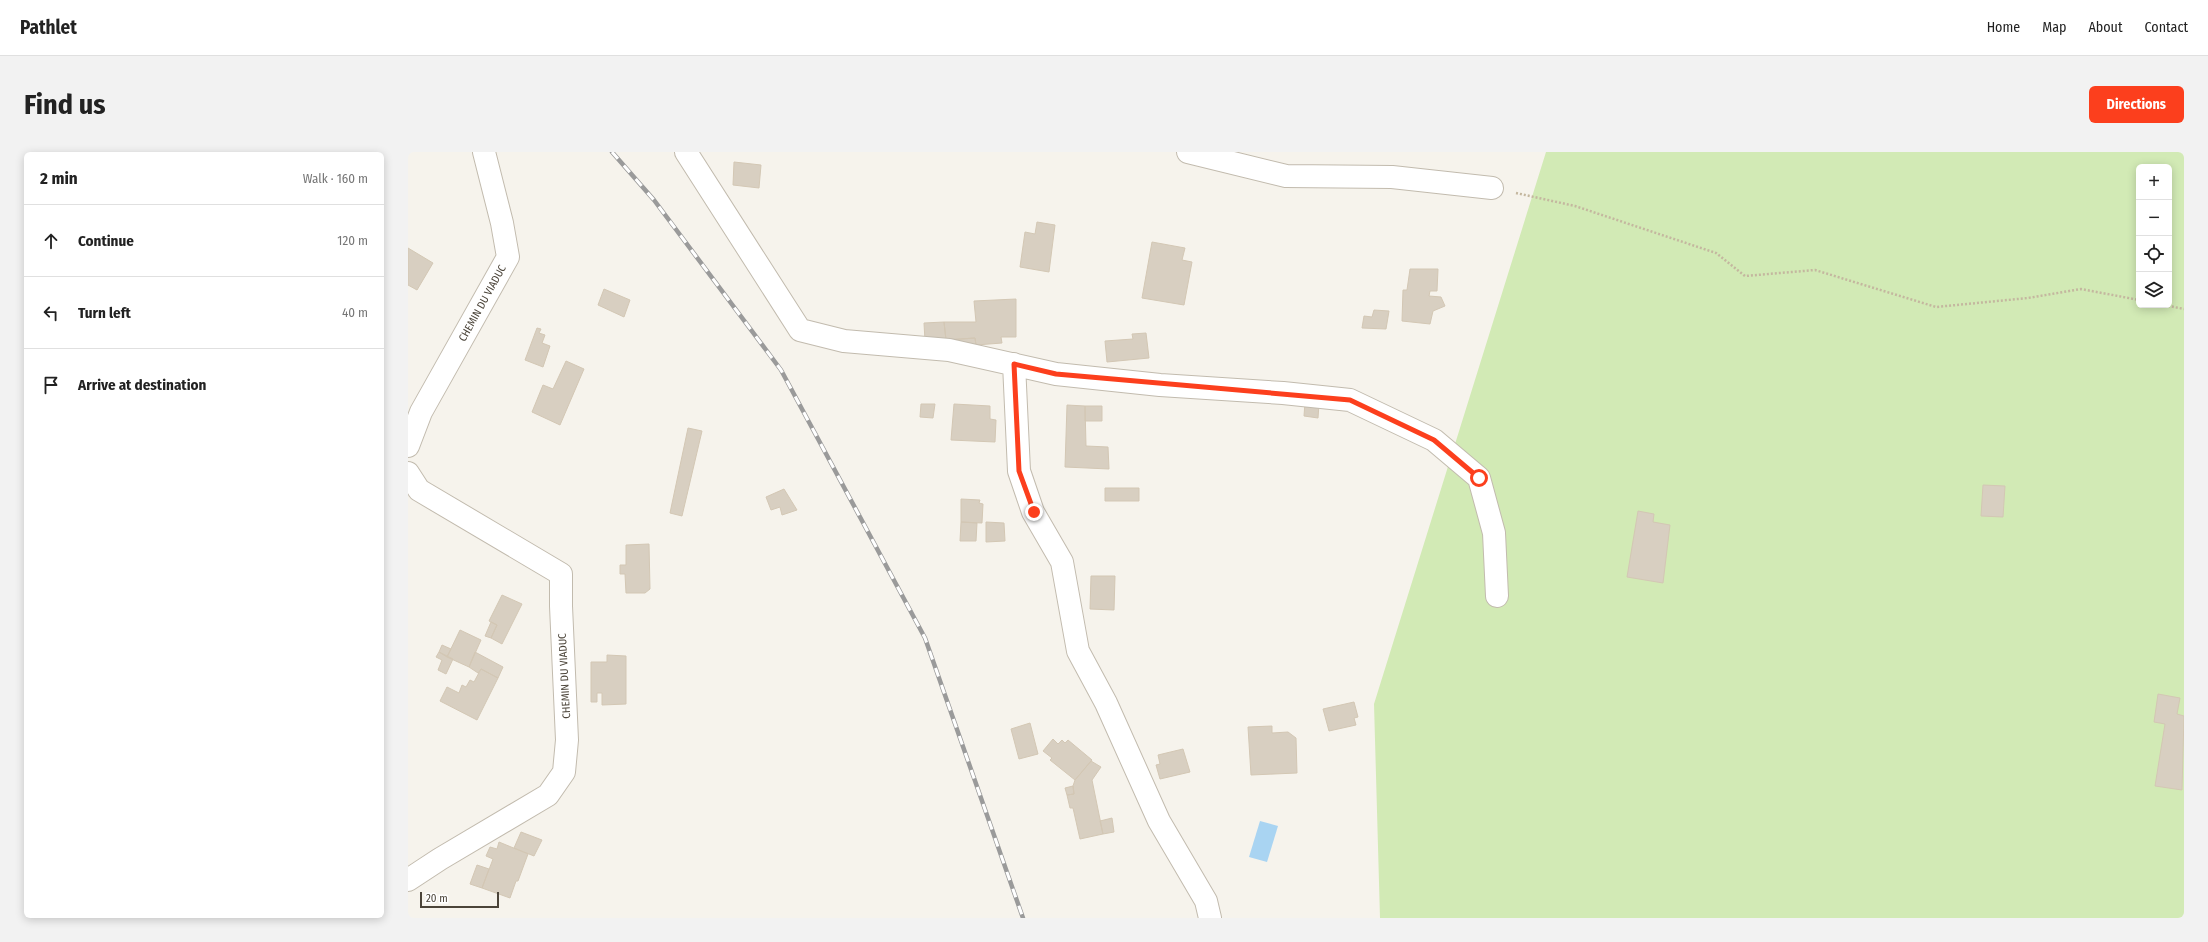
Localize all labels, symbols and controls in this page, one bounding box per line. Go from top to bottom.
text: Pathlet [20,16,77,39]
text: Home [1987,19,2020,36]
text: Map [2042,19,2066,36]
text: About [2088,19,2123,36]
text: Contact [2145,19,2188,36]
button: Directions [2089,86,2184,123]
text: Find us [24,88,106,121]
map controls [2136,164,2172,308]
button: + [2136,164,2172,200]
text: 2 min [40,168,78,189]
text: Walk · 160 m [303,171,368,186]
button: − [2136,200,2172,236]
icon: ahead [40,230,62,252]
text: Continue [78,232,134,250]
text: 120 m [337,233,368,248]
button: locate [2136,236,2172,272]
street label: CHEMIN DU VIADUC [456,262,509,344]
button: layers [2136,272,2172,308]
icon: left [40,302,62,324]
text: Turn left [78,304,131,322]
text: 40 m [342,305,368,320]
icon: arrive [40,374,62,396]
text: Arrive at destination [78,376,206,394]
route start [1470,469,1488,487]
route end [1025,503,1043,521]
street label: CHEMIN DU VIADUC [556,633,573,719]
scale bar [420,890,499,909]
text: 20 m [426,892,448,905]

